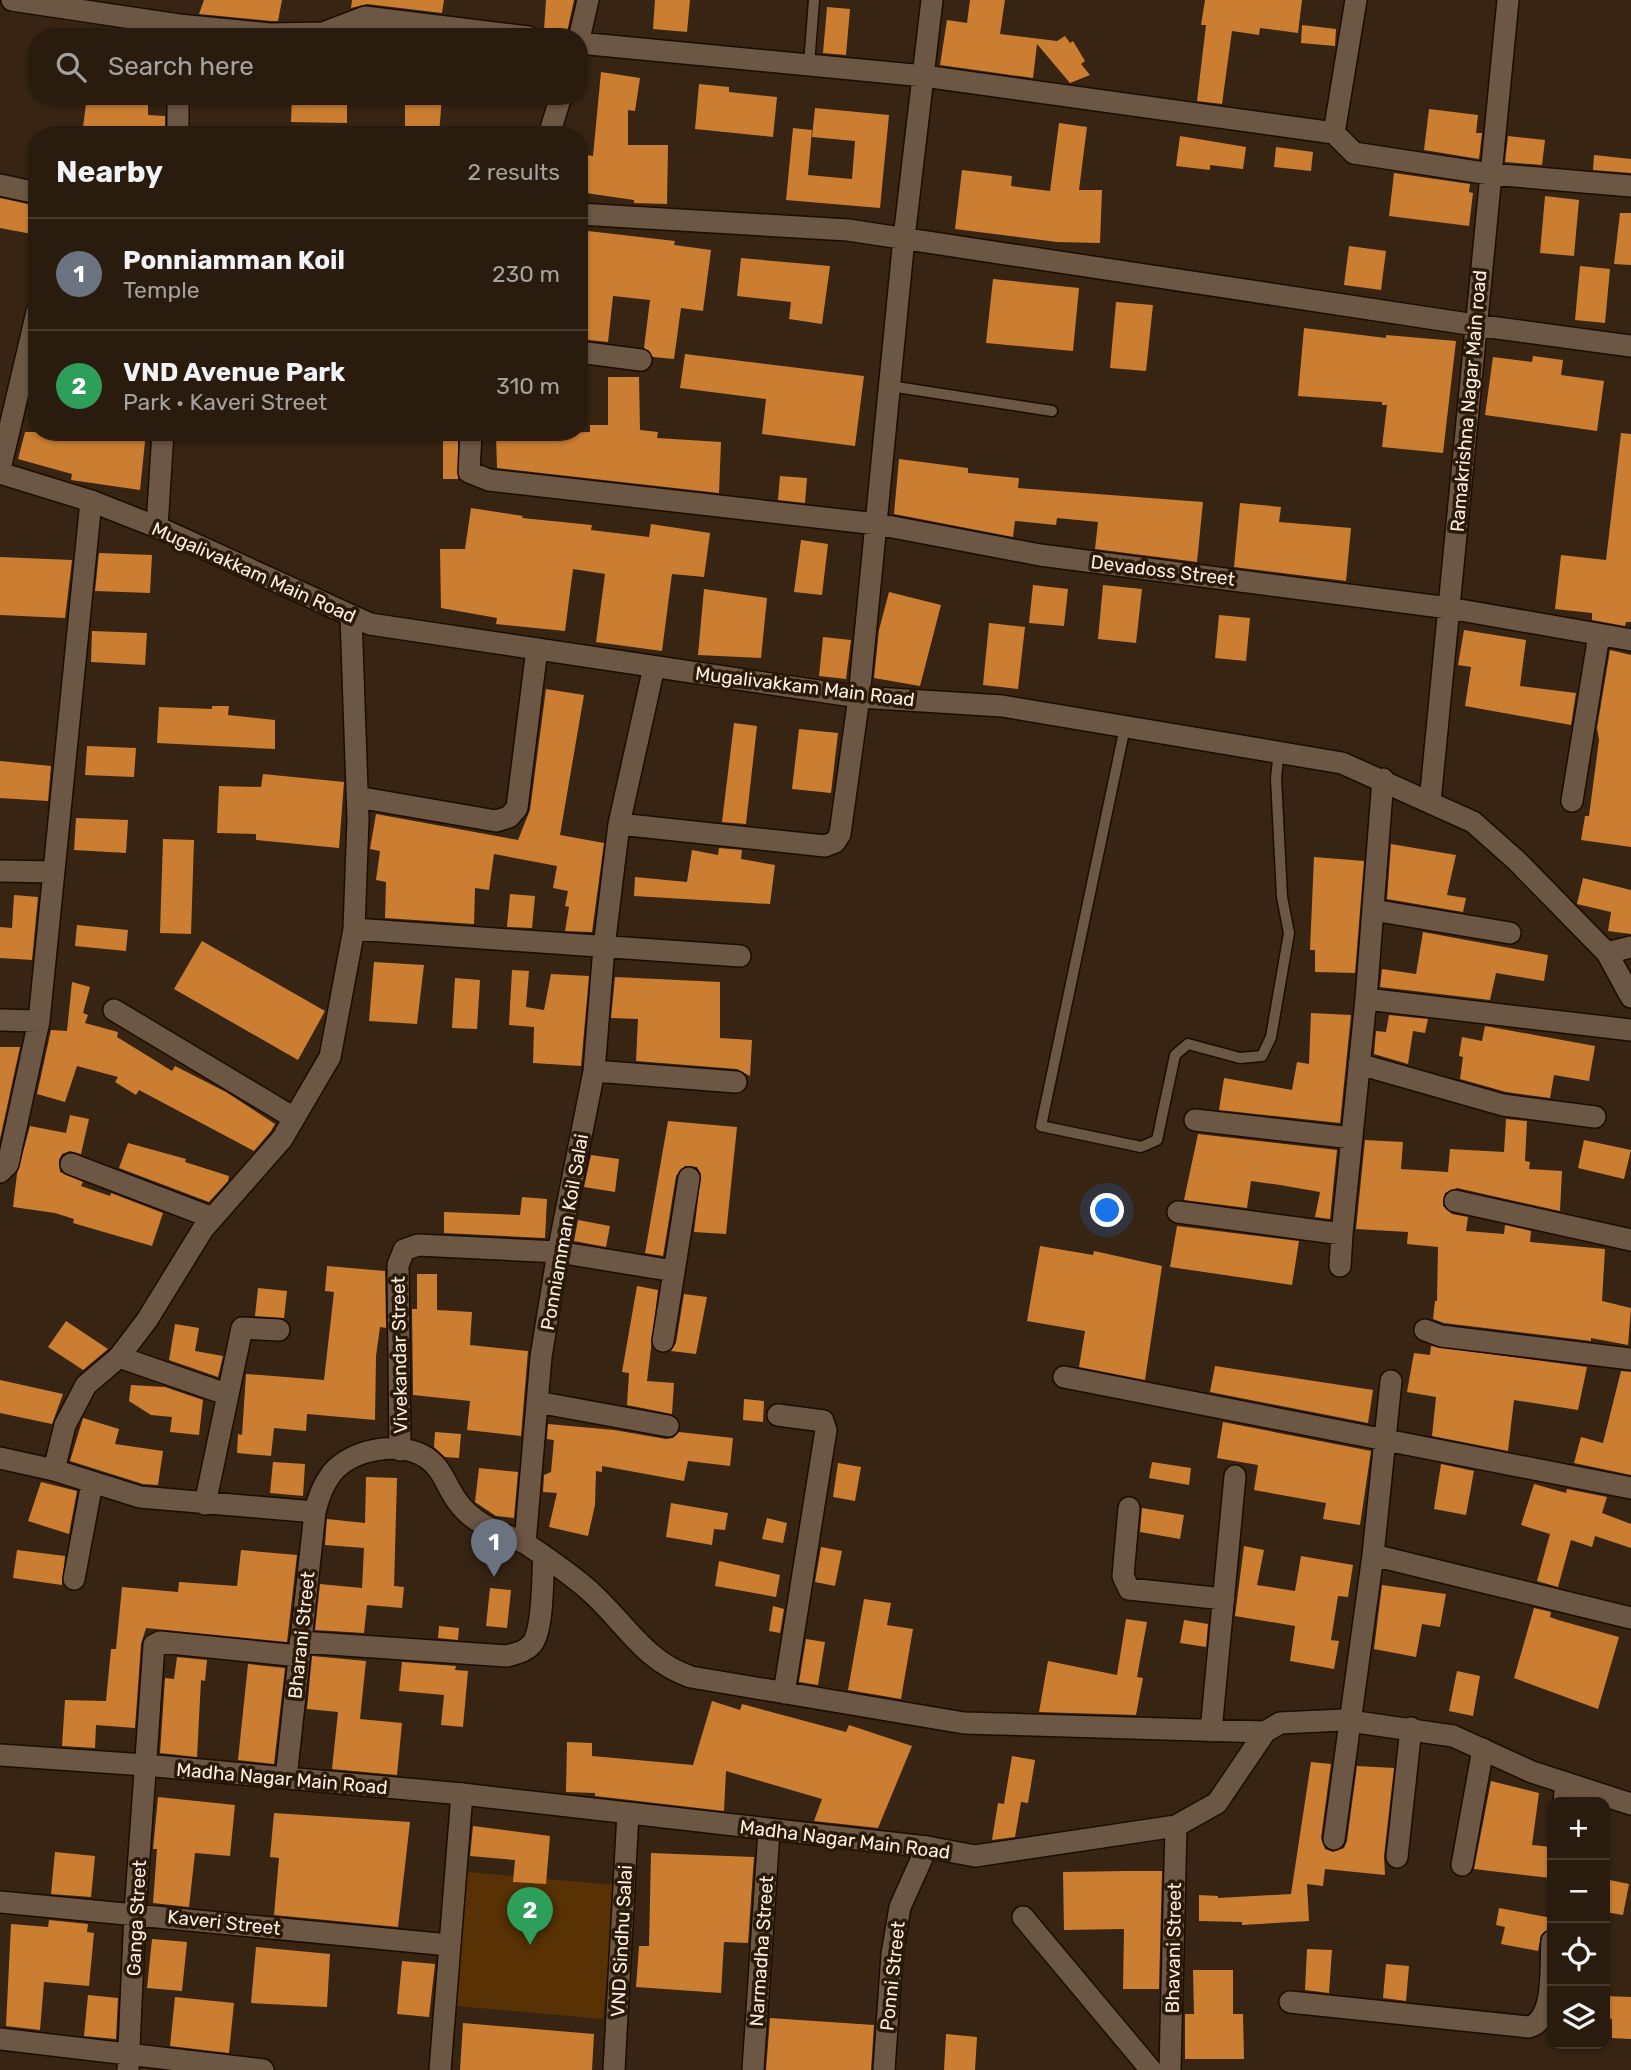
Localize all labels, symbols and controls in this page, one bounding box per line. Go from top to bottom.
search box [28,28,588,105]
icon: search [52,48,90,86]
text: Search here [108,51,254,82]
text: Nearby [56,154,163,190]
text: 2 results [468,158,560,186]
text: Ponniamman Koil [123,245,345,276]
text: 1 [73,260,85,288]
text: 230 m [492,260,560,288]
street label: Ramakrishna Nagar Main road [1446,269,1491,533]
text: Temple [123,276,200,304]
text: VND Avenue Park [123,357,345,388]
text: 2 [72,372,86,400]
text: 310 m [496,372,560,400]
text: Park · Kaveri Street [123,388,327,416]
street label: Mugalivakkam Main Road [148,517,359,628]
street label: Devadoss Street [1089,550,1237,591]
street label: Mugalivakkam Main Road [694,662,916,711]
street label: Ponniamman Koil Salai [536,1132,593,1332]
your location [1090,1193,1124,1227]
street label: Vivekandar Street [387,1275,412,1434]
pin: 1 [471,1519,517,1577]
street label: Bharani Street [283,1570,320,1700]
street label: Madha Nagar Main Road [175,1758,389,1799]
map controls [1547,1797,1610,2049]
button: + [1547,1797,1610,1860]
street label: Madha Nagar Main Road [738,1815,952,1864]
street label: Ganga Street [122,1859,151,1977]
button: − [1547,1860,1610,1923]
street label: VND Sindhu Salai [606,1864,637,2018]
street label: Narmadha Street [745,1874,778,2027]
street label: Bhavani Street [1161,1882,1186,2014]
pin: 2 [507,1887,553,1945]
street label: Kaveri Street [166,1905,282,1940]
street label: Ponni Street [875,1919,910,2032]
button: locate [1547,1923,1610,1986]
button: layers [1547,1986,1610,2049]

